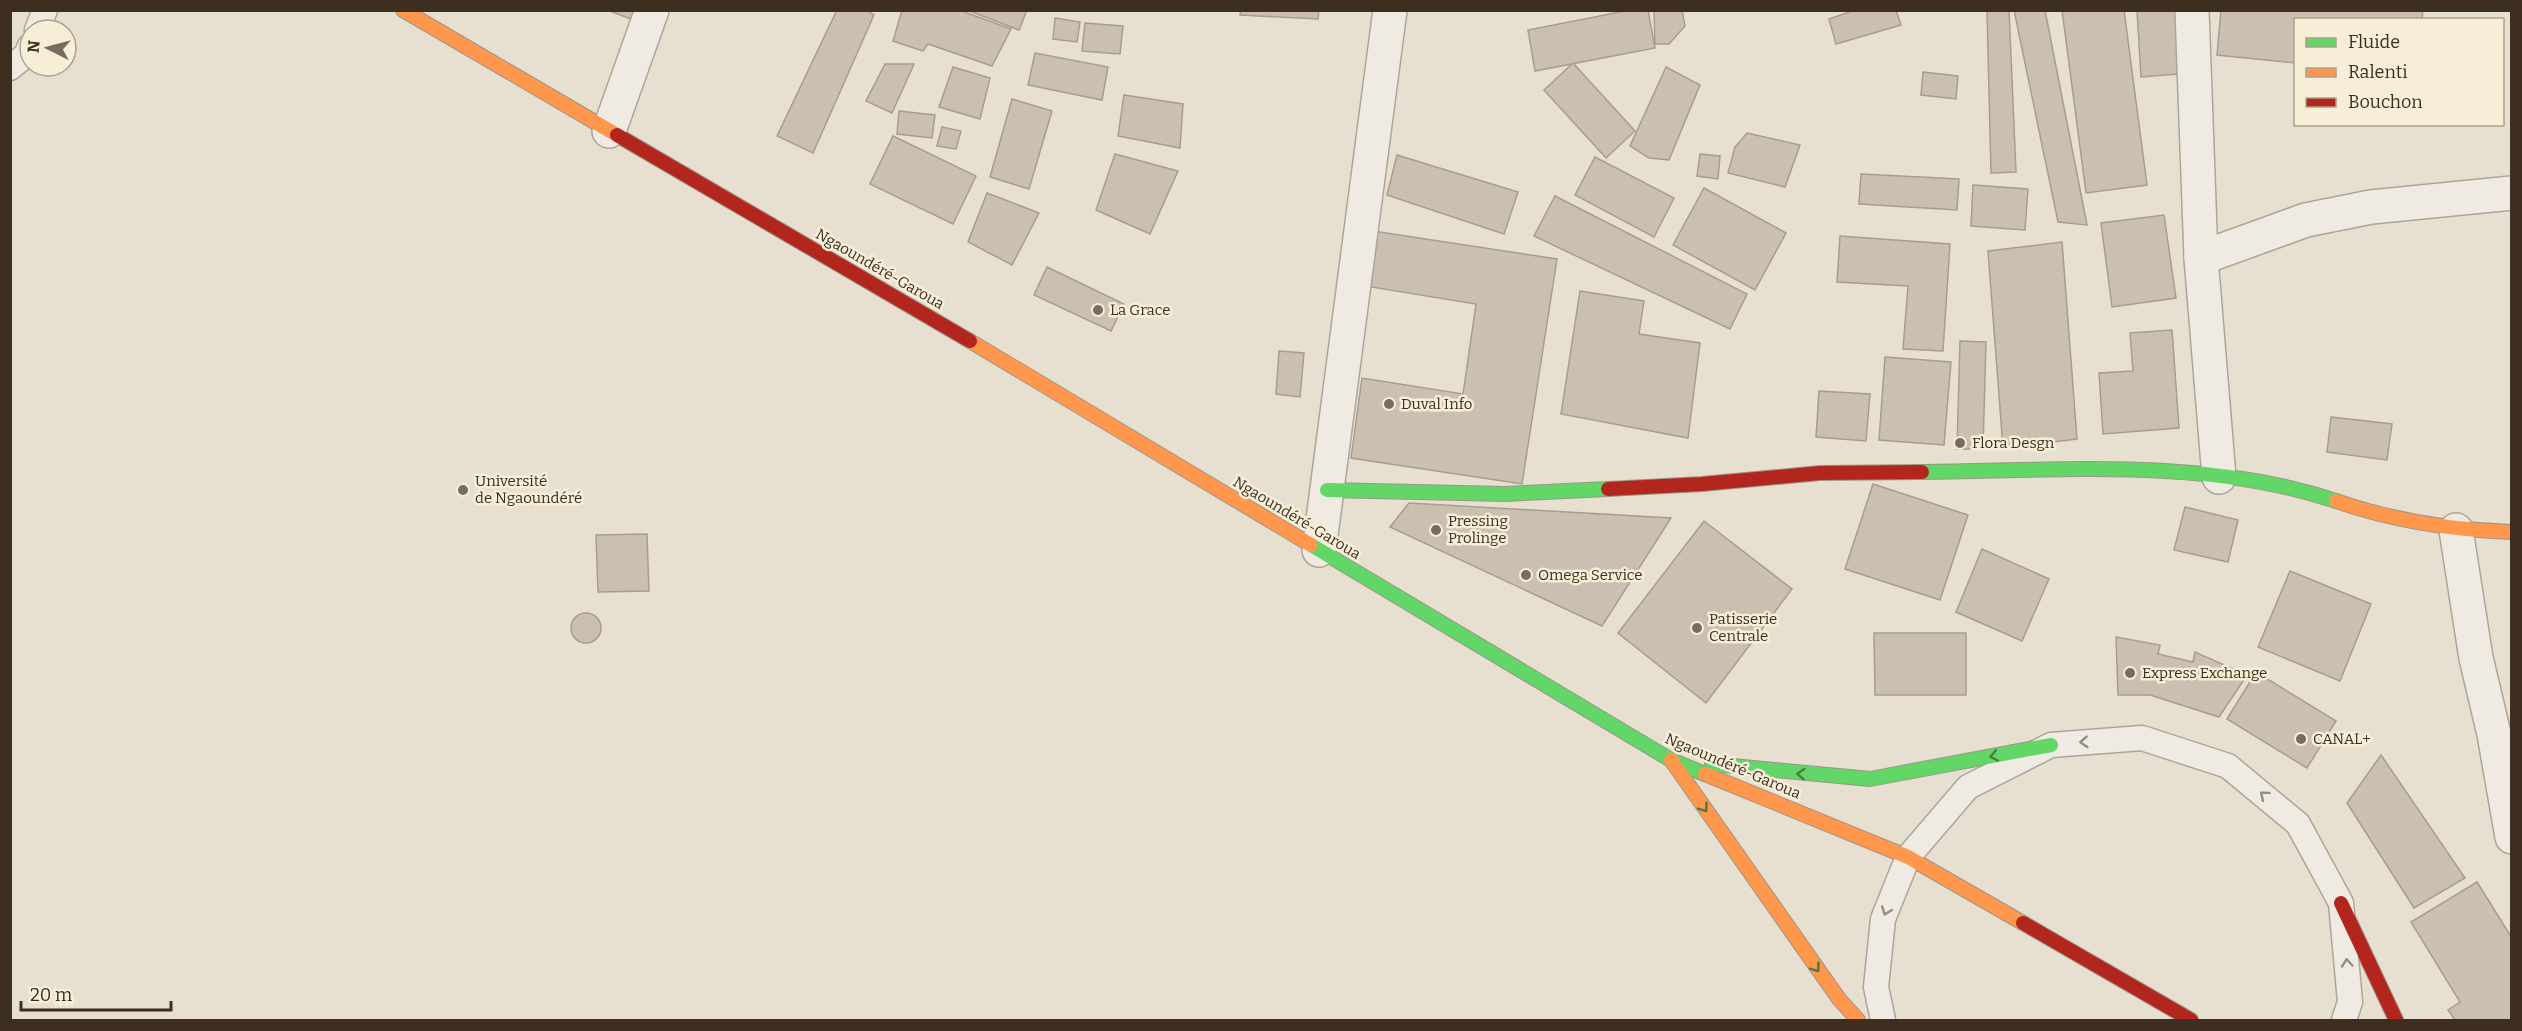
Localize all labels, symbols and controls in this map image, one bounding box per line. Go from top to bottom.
north arrow [18,18,78,78]
legend [2294,18,2504,126]
text: Fluide [2348,31,2400,53]
text: N [23,39,44,54]
text: Ralenti [2348,61,2408,83]
text: Bouchon [2348,91,2423,113]
street label: Ngaoundéré-Garoua [813,225,947,313]
place label: La Grace [1110,301,1170,319]
marker: La Grace [1091,303,1105,317]
place label: Duval Info [1401,395,1472,413]
marker: Duval Info [1382,397,1396,411]
place label: Flora Desgn [1972,434,2055,452]
marker: Flora Desgn [1953,436,1967,450]
place label: Université de Ngaoundéré [475,472,582,507]
street label: Ngaoundéré-Garoua [1230,473,1364,563]
marker: Université de Ngaoundéré [456,483,470,497]
place label: Pressing Prolinge [1448,512,1508,547]
marker: Pressing Prolinge [1429,523,1443,537]
place label: Omega Service [1538,566,1643,584]
marker: Omega Service [1519,568,1533,582]
place label: Patisserie Centrale [1709,610,1777,645]
marker: Patisserie Centrale [1690,621,1704,635]
place label: Express Exchange [2142,664,2267,682]
marker: Express Exchange [2123,666,2137,680]
street label: Ngaoundéré-Garoua [1663,729,1803,803]
place label: CANAL+ [2313,730,2371,748]
marker: CANAL+ [2294,732,2308,746]
one-way arrow [2079,736,2088,749]
one-way arrow [1989,749,1999,762]
one-way arrow [1797,768,1806,781]
one-way arrow [2260,792,2271,803]
one-way arrow [1697,801,1708,812]
one-way arrow [1881,906,1894,916]
one-way arrow [2341,959,2354,968]
one-way arrow [1809,961,1820,972]
scale bar [21,974,171,1012]
text: 20 m [30,984,72,1006]

